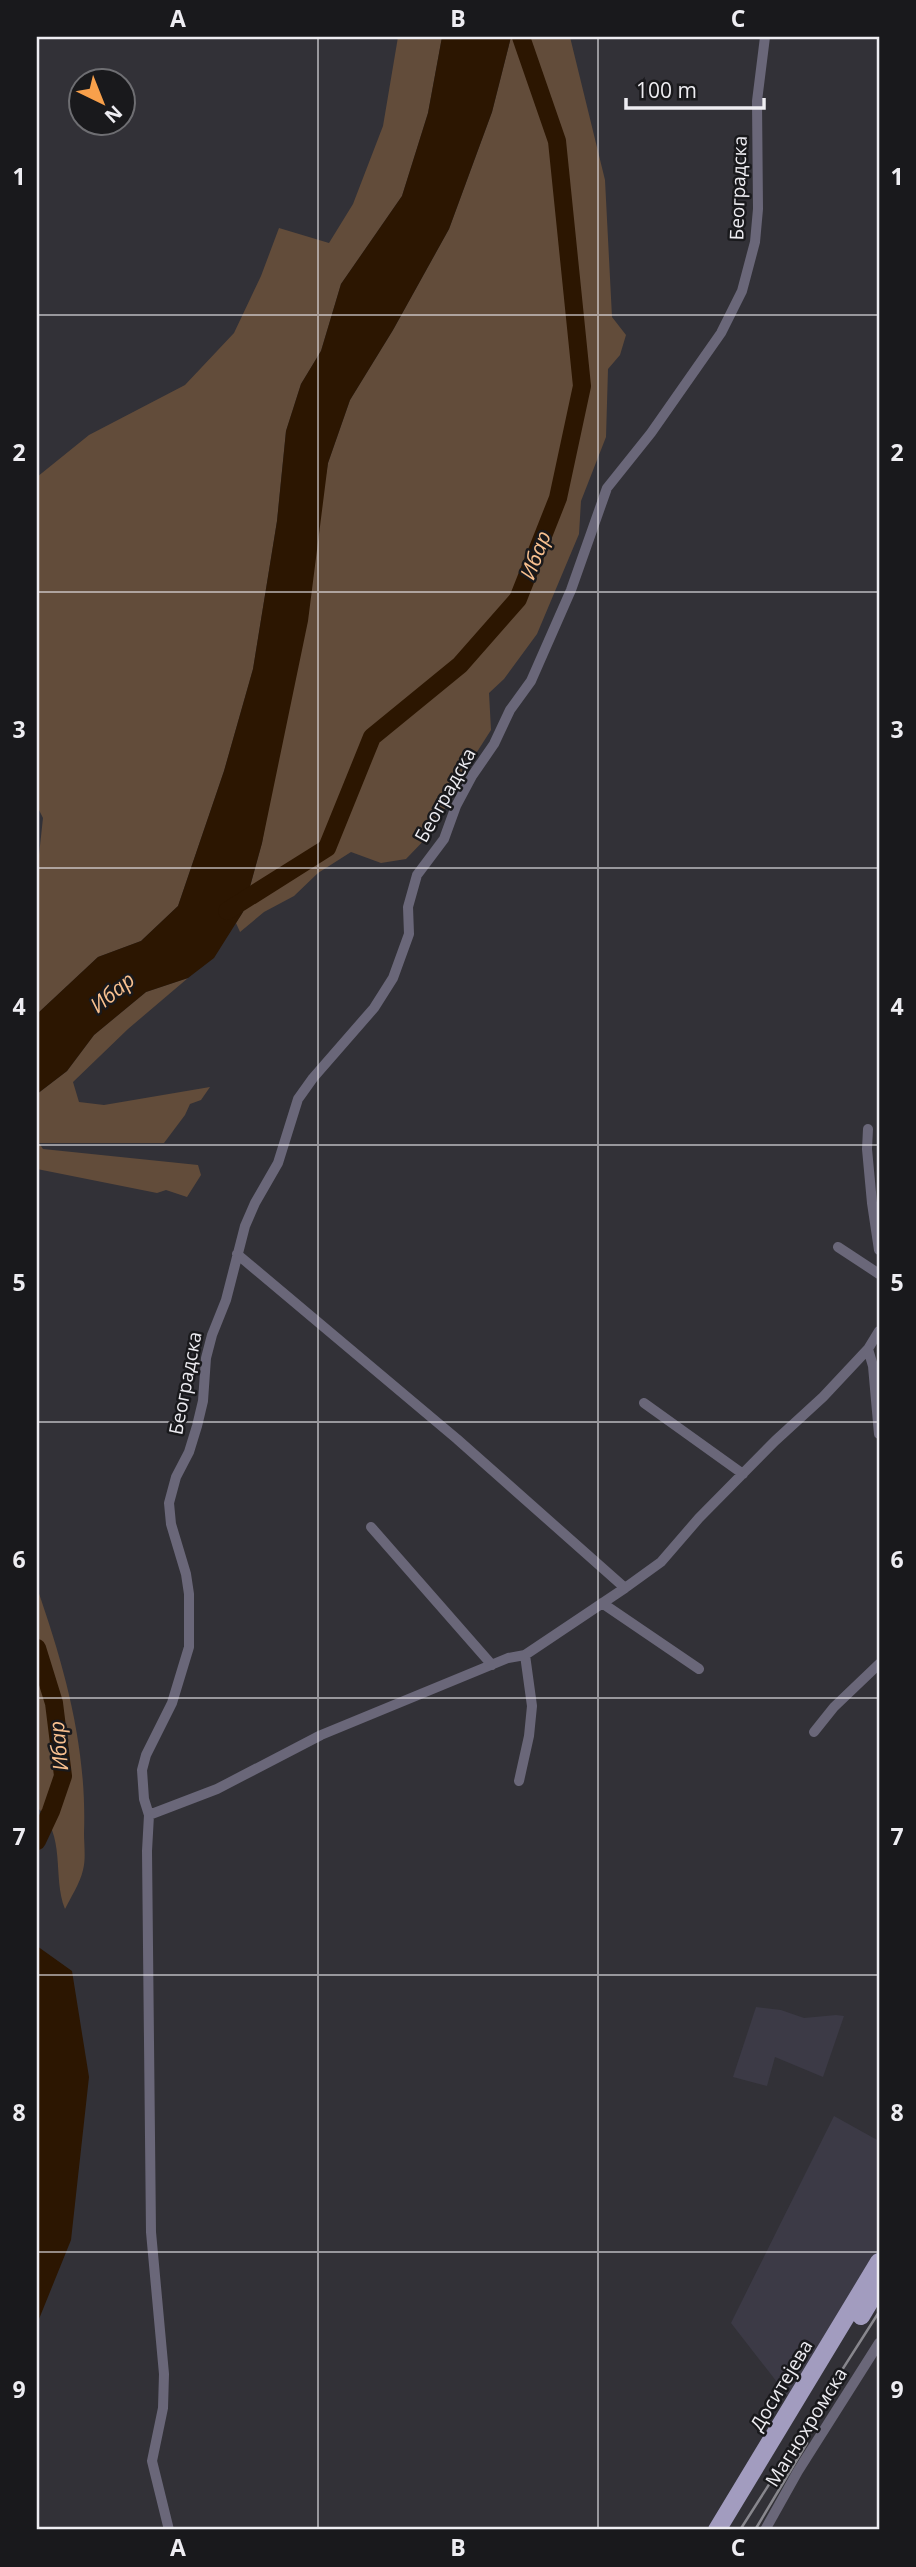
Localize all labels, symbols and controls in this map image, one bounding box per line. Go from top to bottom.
text: A [170,2,186,34]
text: B [450,2,466,34]
text: C [731,2,745,34]
north arrow [66,66,136,136]
scale bar [626,66,764,110]
text: 100 m [636,76,697,104]
text: N [99,100,128,129]
street label: Београдска [723,135,753,241]
text: 1 [12,160,26,192]
text: 1 [890,160,904,192]
text: 2 [12,436,26,468]
text: 2 [890,436,904,468]
water label: Ибар [513,527,557,583]
text: 3 [12,713,26,745]
text: 3 [890,713,904,745]
street label: Београдска [408,743,482,847]
water label: Ибар [84,965,140,1019]
text: 4 [12,990,26,1022]
text: 4 [890,990,904,1022]
text: 5 [12,1266,26,1298]
text: 5 [890,1266,904,1298]
street label: Београдска [162,1329,208,1437]
text: 6 [12,1543,26,1575]
text: 6 [890,1543,904,1575]
water label: Ибар [42,1720,74,1772]
text: 7 [12,1820,26,1852]
text: 7 [890,1820,904,1852]
text: 8 [12,2096,26,2128]
text: 8 [890,2096,904,2128]
street label: Доситејева [744,2335,818,2435]
street label: Магнохромска [759,2363,853,2491]
text: 9 [12,2373,26,2405]
text: 9 [890,2373,904,2405]
text: A [170,2531,186,2563]
text: B [450,2531,466,2563]
text: C [731,2531,745,2563]

